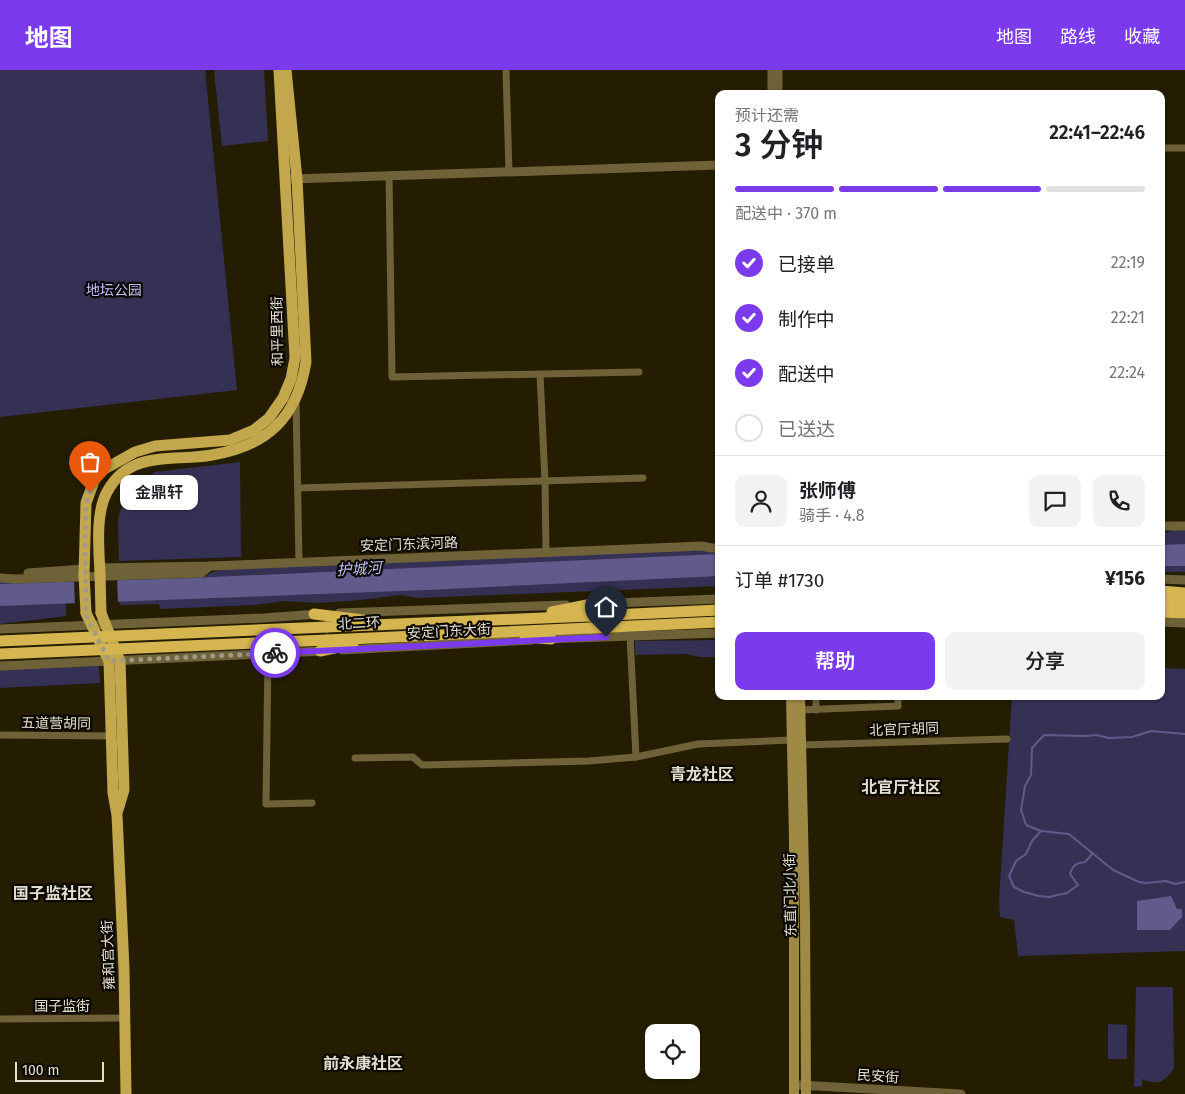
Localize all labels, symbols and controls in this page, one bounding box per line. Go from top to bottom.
text: 地图 [25,24,73,52]
text: 地图 [996,26,1032,48]
text: 路线 [1060,26,1096,48]
text: 收藏 [1124,26,1160,48]
text: 预计还需 [735,106,799,125]
text: 22:41–22:46 [1049,121,1145,144]
text: 3 分钟 [735,126,823,164]
text: 配送中 · 370 m [735,204,837,223]
icon: check [735,249,763,277]
text: 已接单 [778,253,835,276]
text: 22:19 [1111,253,1145,272]
park label: 地坛公园 [86,282,142,299]
street label: 和平里西街 [268,296,287,366]
icon: check [735,304,763,332]
text: 制作中 [778,308,835,331]
text: 22:21 [1111,308,1145,327]
icon: check [735,359,763,387]
text: 配送中 [778,363,835,386]
text: 22:24 [1109,363,1145,382]
text: 已送达 [778,418,835,441]
pin [69,441,111,492]
icon: bag [76,448,104,476]
callout: 金鼎轩 [120,474,198,510]
button: person [735,475,787,527]
button: chat [1029,475,1081,527]
button: phone [1093,475,1145,527]
text: 张师傅 [799,479,856,502]
text: 金鼎轩 [135,483,183,502]
text: 骑手 · 4.8 [799,506,865,525]
street label: 安定门东滨河路 [360,534,458,555]
water label: 护城河 [336,559,385,579]
text: ¥156 [1105,567,1145,590]
text: 订单 #1730 [735,569,824,592]
pin [585,586,627,637]
icon: home [592,593,620,621]
street label: 北二环 [338,614,380,633]
street label: 安定门东大街 [407,621,491,642]
courier [250,628,300,678]
button: 帮助 [735,632,935,690]
button: 分享 [945,632,1145,690]
icon: bike [261,639,289,667]
street label: 五道营胡同 [21,714,91,733]
street label: 北官厅胡同 [869,720,939,739]
district label: 青龙社区 [670,765,734,784]
district label: 北官厅社区 [861,778,941,797]
street label: 东直门北小街 [781,853,800,937]
district label: 国子监社区 [13,884,93,903]
street label: 雍和宫大街 [99,920,118,990]
street label: 国子监街 [34,998,90,1015]
map controls [645,1024,700,1079]
button: locate [645,1024,700,1079]
district label: 前永康社区 [323,1054,403,1073]
scale bar [15,1059,104,1082]
text: 100 m [22,1062,59,1079]
street label: 民安街 [856,1067,900,1086]

